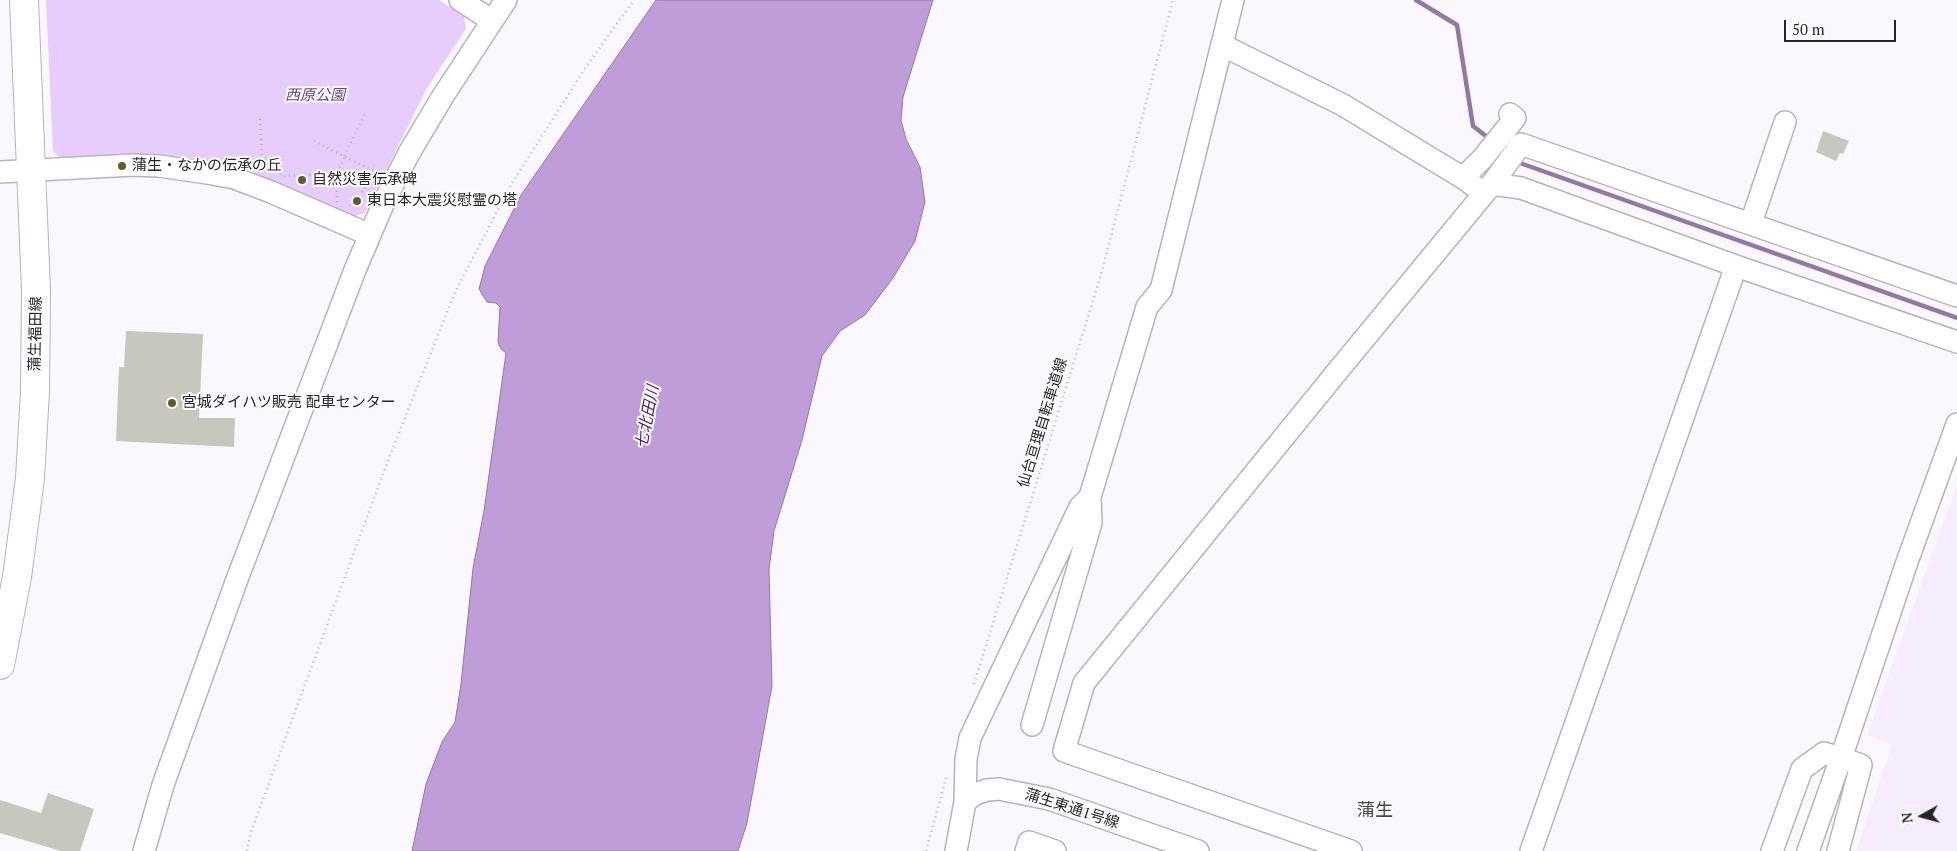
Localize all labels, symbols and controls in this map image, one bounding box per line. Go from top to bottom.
scale bar [1787,10,1900,42]
text: 50 m [1792,19,1825,39]
park label: 西原公園 [285,87,345,105]
place label: 蒲生・なかの伝承の丘 [132,157,282,175]
marker: 蒲生・なかの伝承の丘 [116,160,128,172]
place label: 自然災害伝承碑 [312,171,417,189]
marker: 自然災害伝承碑 [296,174,308,186]
place label: 東日本大震災慰霊の塔 [367,192,517,210]
marker: 東日本大震災慰霊の塔 [351,195,363,207]
street label: 蒲生福田線 [26,296,46,372]
street label: 仙台亘理自転車道線 [1015,356,1071,490]
water label: 七北田川 [632,384,664,450]
place label: 宮城ダイハツ販売 配車センター [182,394,396,412]
marker: 宮城ダイハツ販売 配車センター [166,397,178,409]
street label: 蒲生東通1号線 [1023,785,1121,833]
north arrow [1897,791,1947,841]
district label: 蒲生 [1357,800,1393,822]
text: N [1897,811,1917,824]

